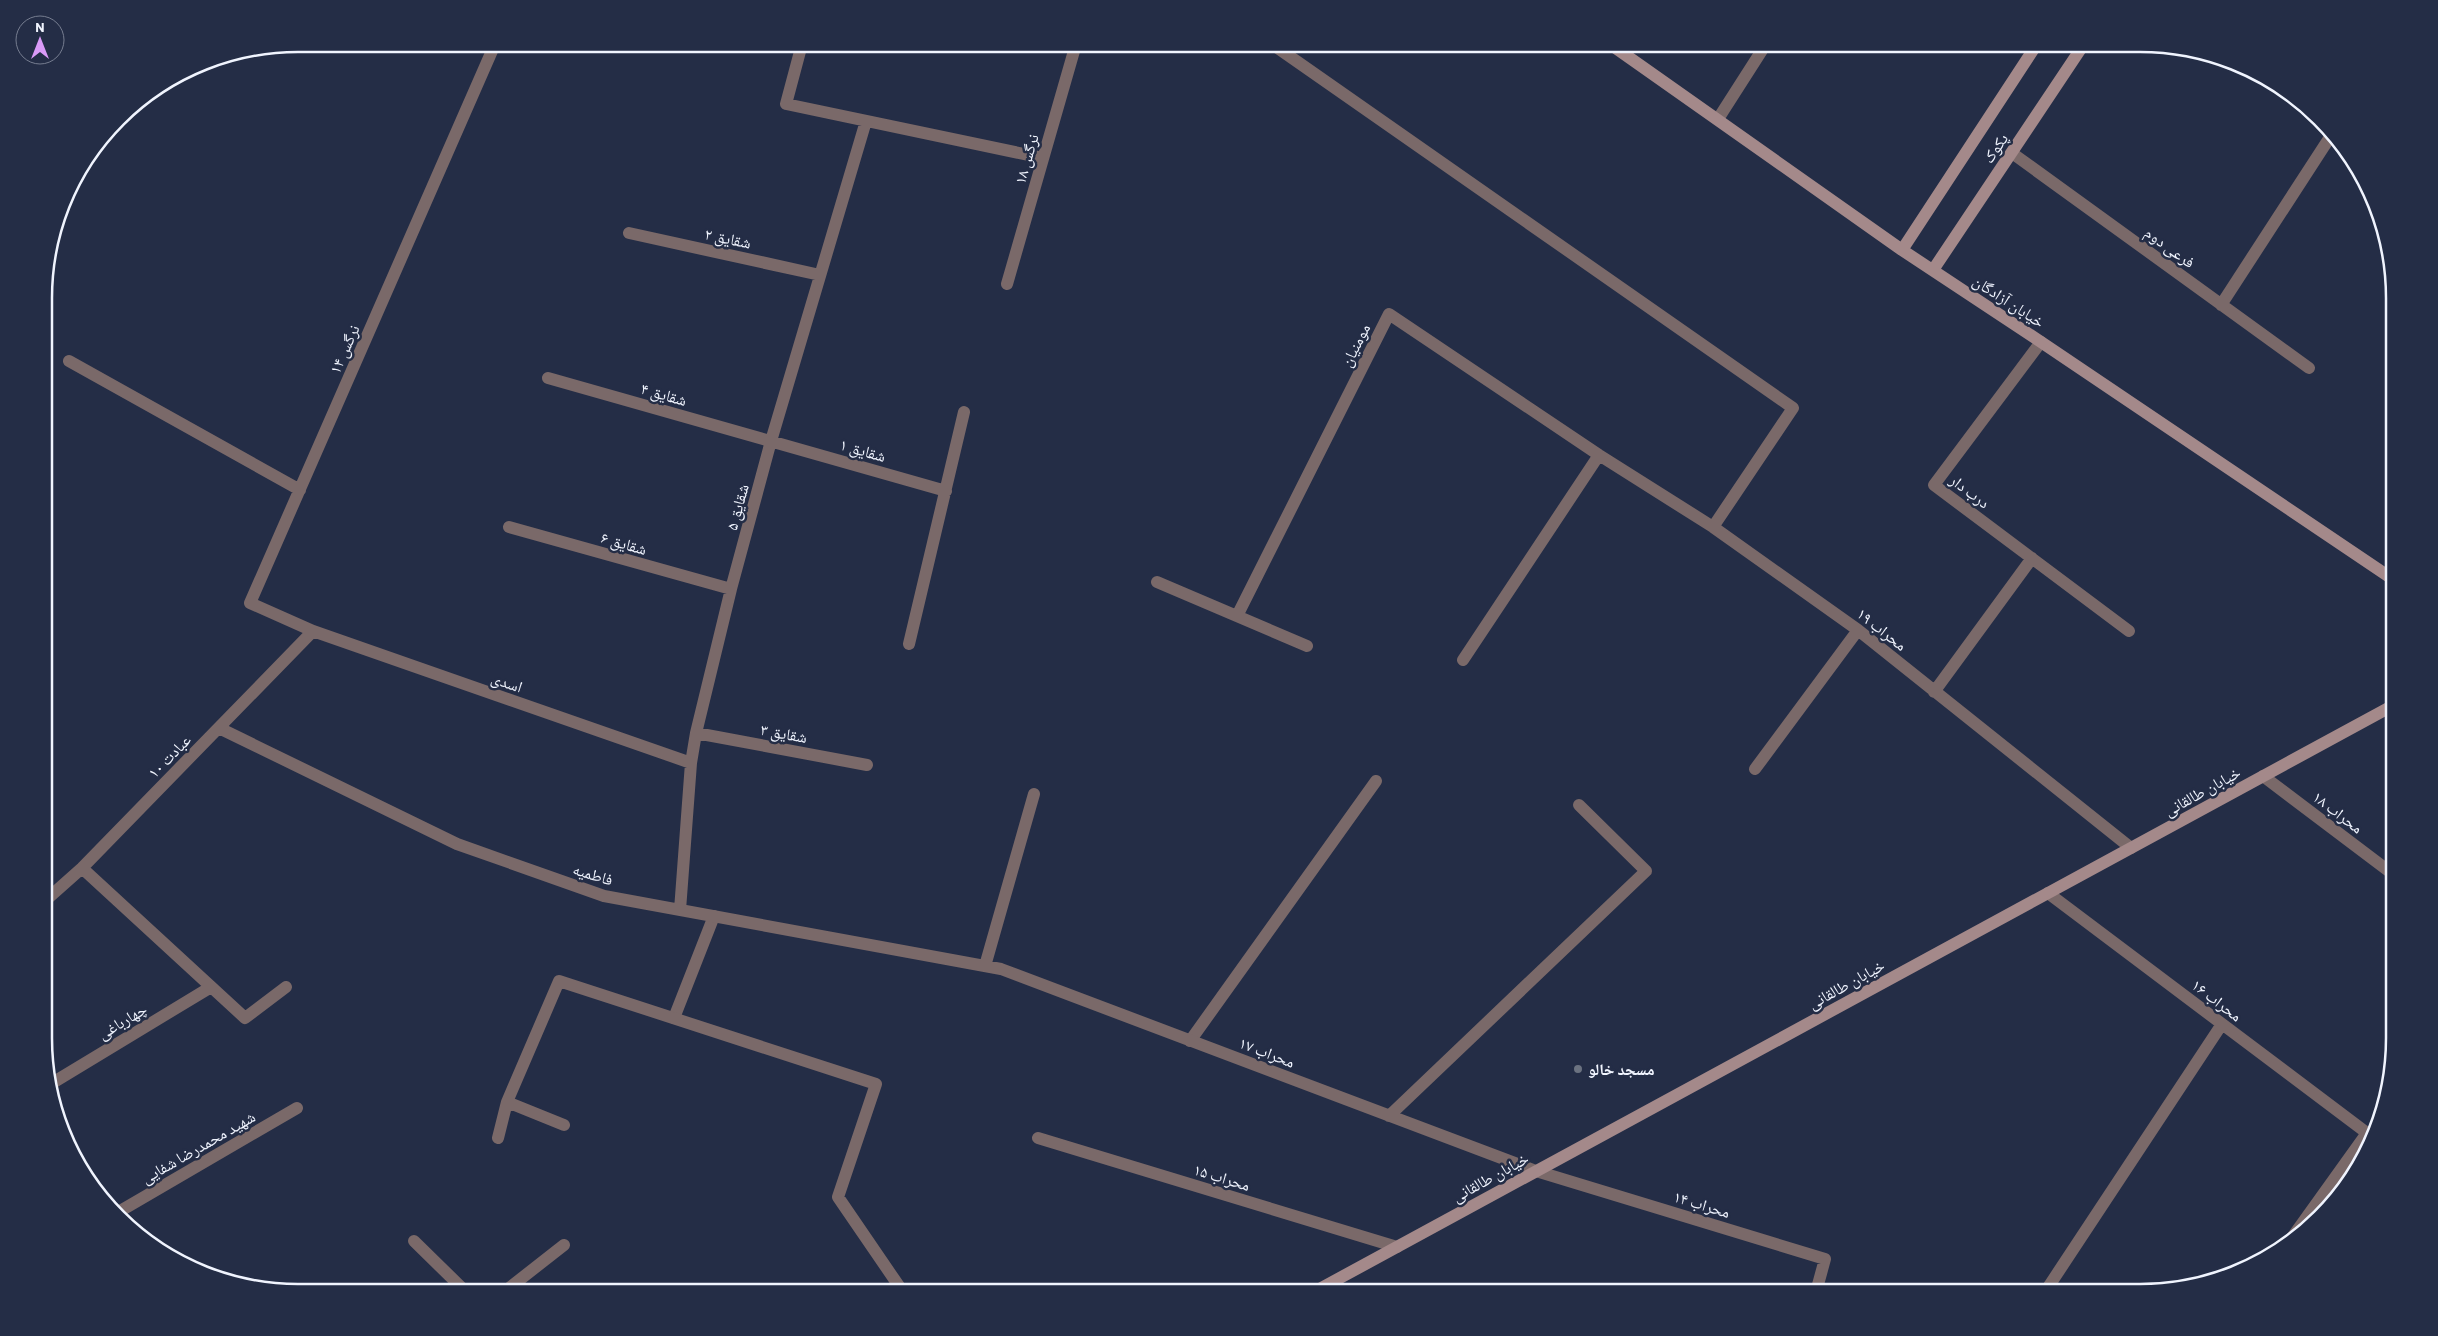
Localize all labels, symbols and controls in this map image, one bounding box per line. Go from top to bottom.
north arrow [15,15,65,65]
text: N [35,18,45,35]
street label: پکوک [1978,129,2012,167]
street label: نرگس ۱۸ [1009,132,1044,187]
street label: فرعی دوم [2140,222,2199,273]
street label: شقایق ۲ [703,223,753,254]
street label: خیابان آزادگان [1969,270,2049,332]
street label: مومنیان [1336,320,1375,370]
street label: نرگس ۱۴ [324,321,364,377]
street label: شقایق ۴ [638,378,689,411]
street label: شقایق ۱ [837,434,888,467]
street label: درب دار [1945,469,1994,513]
street label: شقایق ۵ [721,482,754,533]
street label: شقایق ۶ [598,527,649,560]
street label: محراب ۱۹ [1853,603,1911,655]
street label: اسدی [488,667,525,698]
street label: شقایق ۳ [759,719,809,748]
street label: عبادت ۱۰ [143,730,194,782]
street label: خیابان طالقانی [2160,762,2244,821]
street label: محراب ۱۸ [2309,787,2367,837]
street label: فاطمیه [571,858,615,889]
street label: خیابان طالقانی [1804,955,1888,1014]
street label: محراب ۱۶ [2188,975,2246,1025]
street label: چهارباغی [94,999,151,1044]
street label: محراب ۱۷ [1236,1032,1298,1072]
place label: مسجد خالو [1588,1059,1654,1078]
marker: مسجد خالو [1572,1063,1584,1075]
street label: شهید محمدرضا شفایی [137,1106,259,1189]
street label: خیابان طالقانی [1448,1148,1532,1207]
street label: محراب ۱۵ [1191,1159,1253,1195]
street label: محراب ۱۴ [1671,1186,1733,1222]

